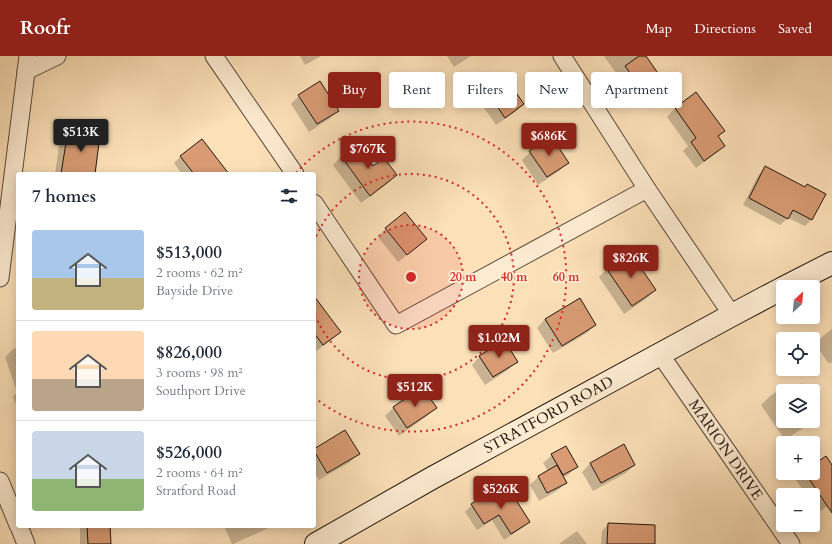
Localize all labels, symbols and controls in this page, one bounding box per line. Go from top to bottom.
text: Roofr [20,15,70,41]
text: Map [646,19,672,38]
text: Directions [694,19,756,38]
text: Saved [778,19,812,38]
chip: Buy [328,72,381,108]
chip: Rent [389,72,445,108]
chip: Filters [453,72,517,108]
chip: New [525,72,583,108]
chip: Apartment [591,72,682,108]
pin: $513K [53,119,109,153]
text: $513K [62,123,100,141]
pin: $686K [521,123,577,157]
text: $686K [530,127,568,145]
pin: $767K [340,136,396,170]
text: $767K [349,140,387,158]
text: 7 homes [32,185,96,208]
icon: filters [278,185,300,207]
text: $513,000 [156,241,222,264]
pin: $826K [603,245,659,279]
icon: home [64,246,112,294]
text: $826K [612,249,650,267]
text: 2 rooms · 62 m² [156,264,243,282]
text: 20 m [450,269,477,285]
text: 40 m [501,269,528,285]
text: 60 m [553,269,580,285]
centre of rings [404,270,418,284]
north arrow [776,280,820,324]
map controls [776,280,820,532]
text: Bayside Drive [156,282,233,300]
pin: $1.02M [466,325,532,359]
text: $1.02M [477,329,521,347]
button: locate [776,332,820,376]
text: $826,000 [156,341,222,364]
icon: home [64,347,112,395]
text: 3 rooms · 98 m² [156,364,243,382]
street label: STRATFORD ROAD [480,371,617,458]
pin: $512K [387,374,443,408]
text: $512K [396,378,434,396]
text: Southport Drive [156,382,246,400]
button: layers [776,384,820,428]
street label: MARION DRIVE [684,395,768,504]
button: + [776,436,820,480]
text: $526,000 [156,441,222,464]
icon: home [64,447,112,495]
text: 2 rooms · 64 m² [156,464,243,482]
pin: $526K [473,476,529,510]
text: $526K [482,480,520,498]
text: Stratford Road [156,482,236,500]
button: − [776,488,820,532]

